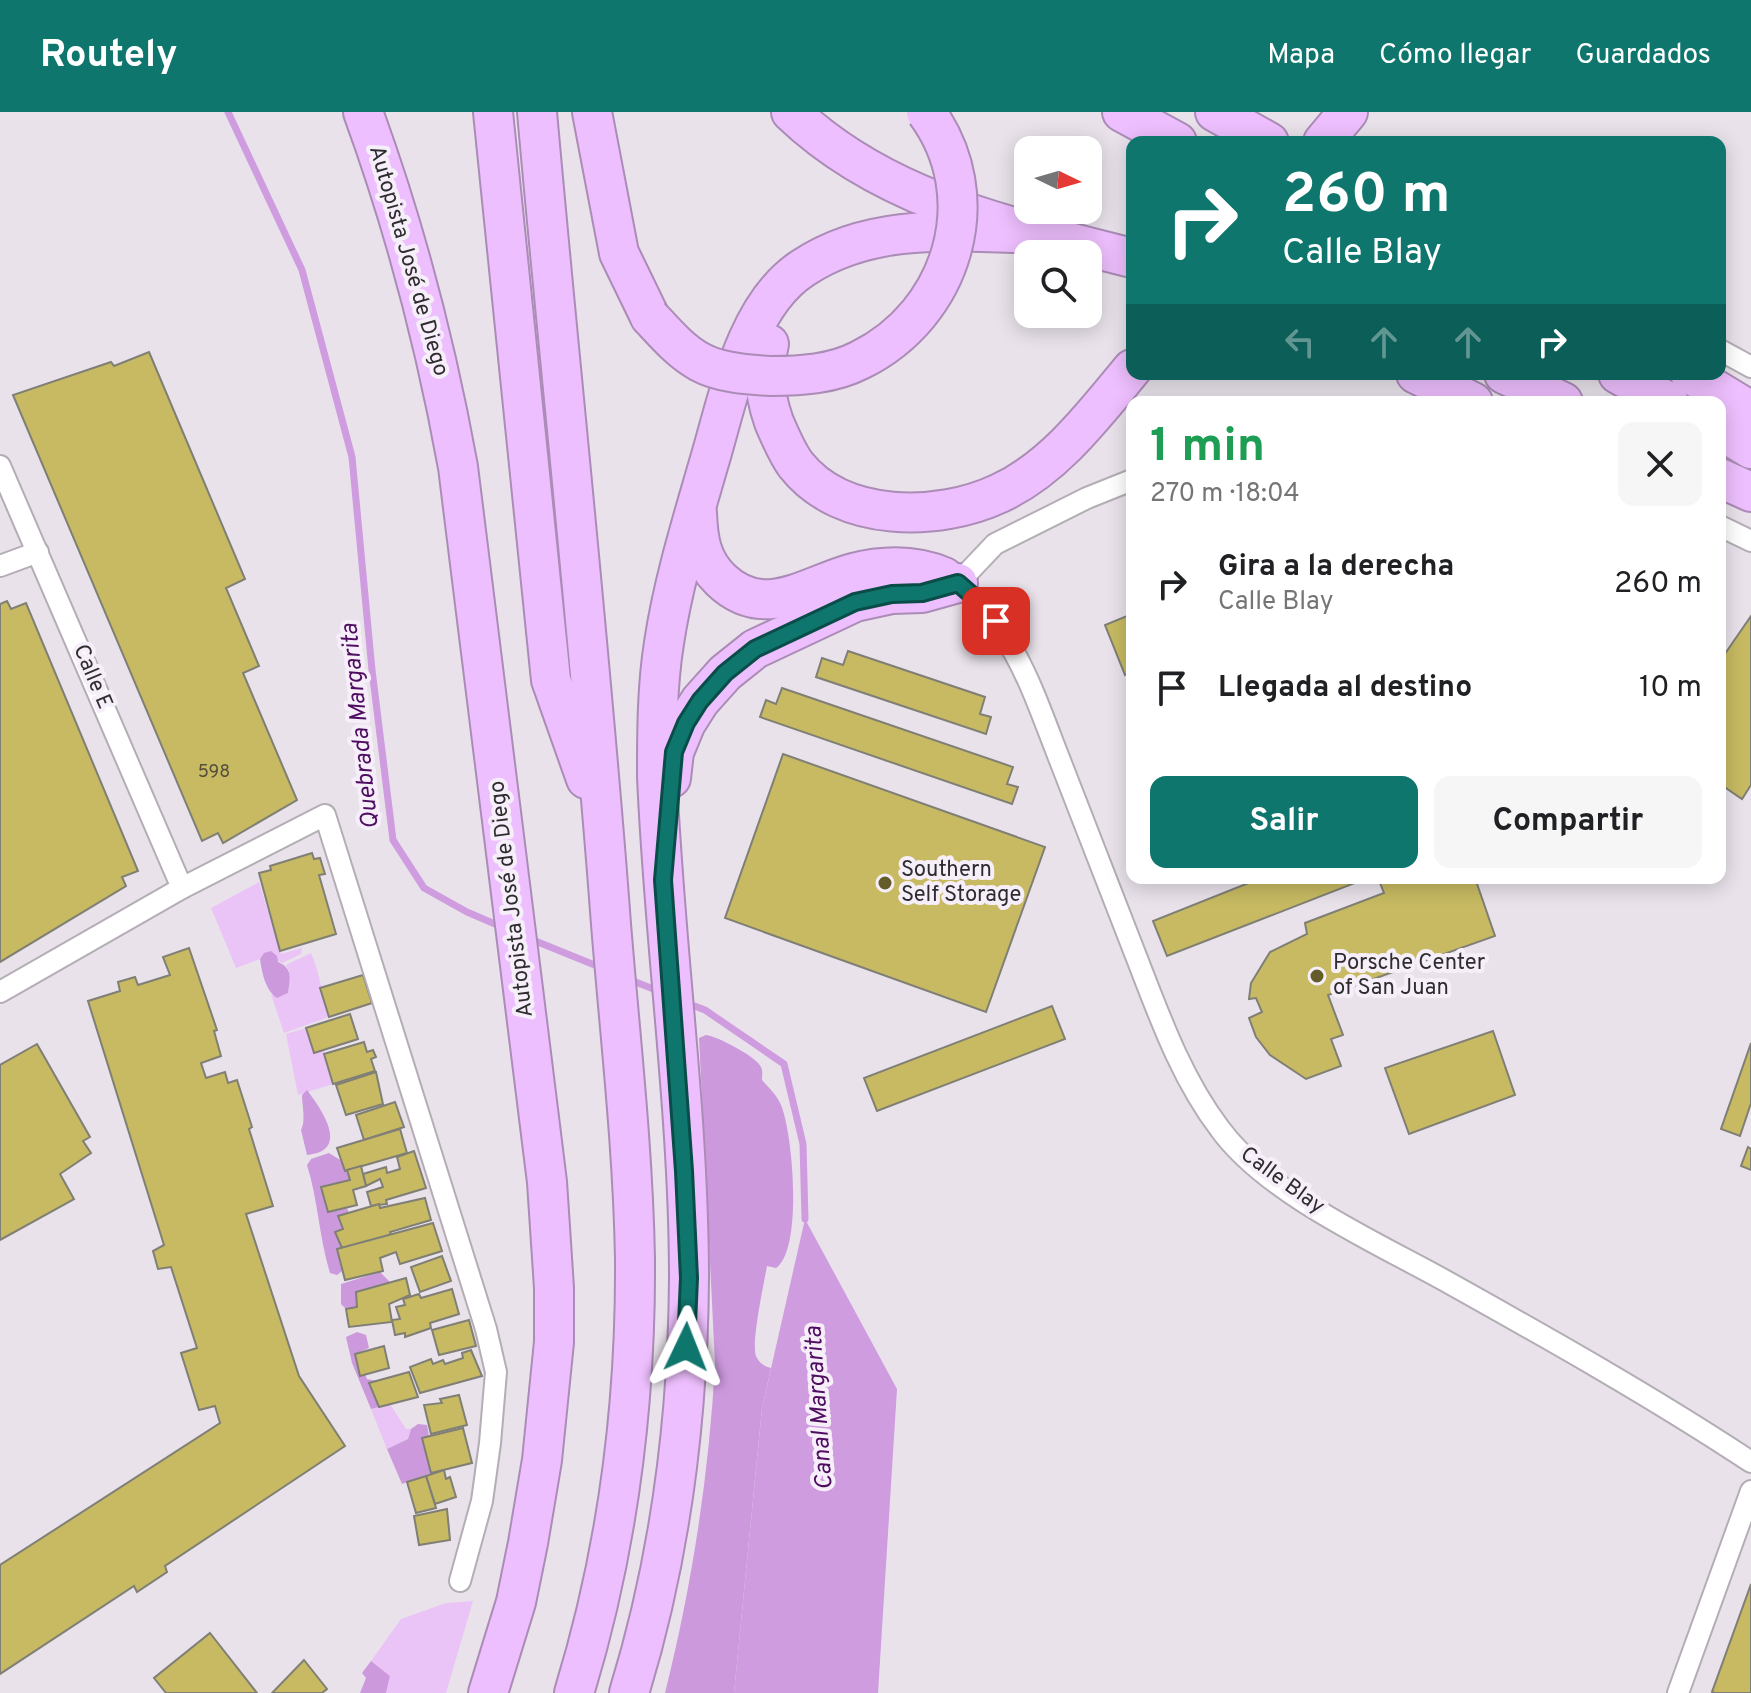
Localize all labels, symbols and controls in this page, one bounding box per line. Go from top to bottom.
text: Routely [40,32,178,81]
text: Mapa [1267,38,1335,74]
text: Cómo llegar [1379,38,1531,74]
text: Guardados [1575,38,1711,74]
north arrow [1014,136,1102,224]
map controls [1014,136,1102,328]
street label: Autopista José de Diego [362,143,454,379]
text: 260 m [1282,162,1451,232]
icon: right [1150,168,1254,272]
text: Calle Blay [1282,231,1442,277]
button: search [1014,240,1102,328]
icon: left [1278,320,1322,364]
icon: ahead [1362,320,1406,364]
icon: ahead [1446,320,1490,364]
icon: right [1530,320,1574,364]
text: 1 min [1150,418,1265,478]
button: close [1618,422,1702,506]
text: 270 m · 18:04 [1150,478,1300,511]
text: Gira a la derecha [1218,549,1454,586]
icon: right [1150,562,1194,606]
text: 260 m [1614,566,1702,603]
text: Calle Blay [1218,586,1333,619]
pin [962,587,1030,655]
icon: arrive [974,599,1018,643]
water label: Quebrada Margarita [335,621,387,830]
street label: Calle E [66,641,118,713]
icon: arrive [1150,666,1194,710]
text: Llegada al destino [1218,670,1472,707]
text: 10 m [1639,670,1702,707]
house number: 598 [198,761,230,784]
button: Salir [1150,776,1418,868]
button: Compartir [1434,776,1702,868]
street label: Autopista José de Diego [484,779,540,1019]
place label: Southern Self Storage [901,857,1021,909]
marker: Southern Self Storage [876,874,894,892]
place label: Porsche Center of San Juan [1333,950,1486,1002]
marker: Porsche Center of San Juan [1308,967,1326,985]
street label: Calle Blay [1235,1141,1329,1221]
position arrow [644,1305,728,1389]
water label: Canal Margarita [799,1324,841,1491]

